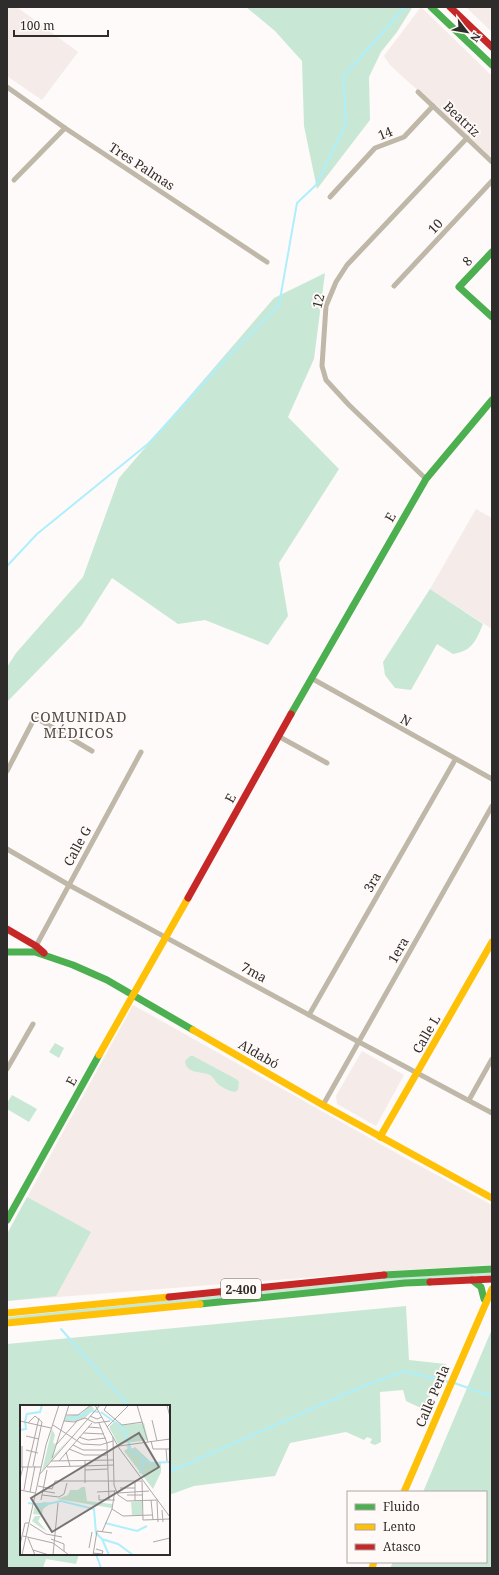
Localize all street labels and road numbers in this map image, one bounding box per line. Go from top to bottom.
street label: Beatriz [440,97,484,141]
street label: 14 [375,122,396,144]
street label: Tres Palmas [106,138,178,194]
street label: 10 [423,215,447,237]
street label: 8 [458,252,476,270]
street label: 12 [307,292,329,310]
street label: E [380,509,400,525]
street label: N [397,710,415,730]
street label: E [220,790,240,806]
street label: Calle G [59,822,95,869]
street label: 3ra [359,869,385,895]
street label: 1era [383,934,413,966]
street label: 7ma [238,958,270,986]
street label: Calle L [408,1011,444,1057]
street label: Aldabó [235,1035,283,1073]
street label: E [61,1073,81,1089]
road number: 2-400 [221,1279,261,1299]
street label: Calle Perla [411,1362,453,1430]

